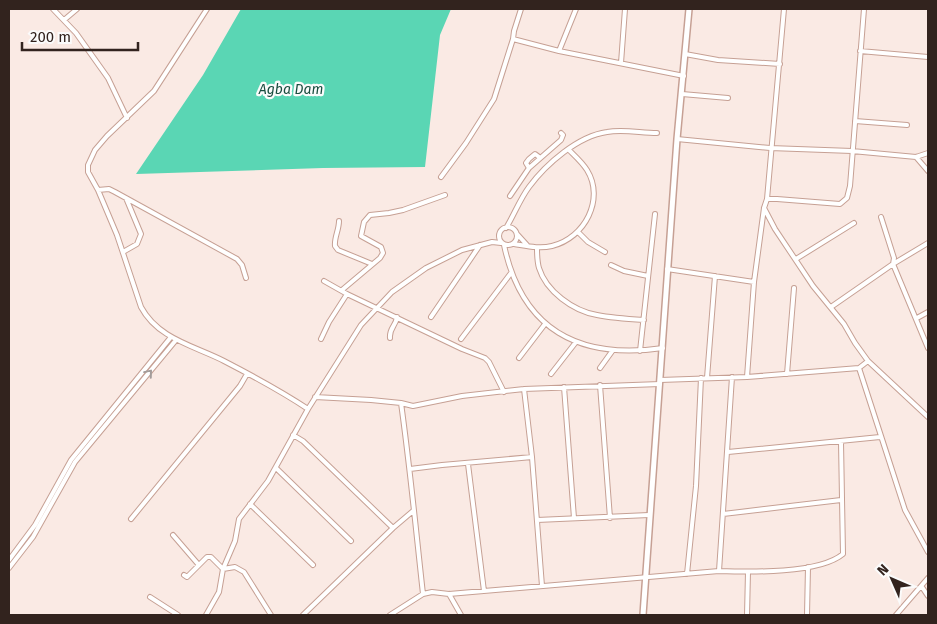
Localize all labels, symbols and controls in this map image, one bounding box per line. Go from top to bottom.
scale bar [22,20,139,52]
text: 200 m [30,28,71,46]
water label: Agba Dam [258,81,323,98]
one-way arrow [144,370,152,379]
north arrow [867,554,917,604]
text: N [874,561,892,579]

